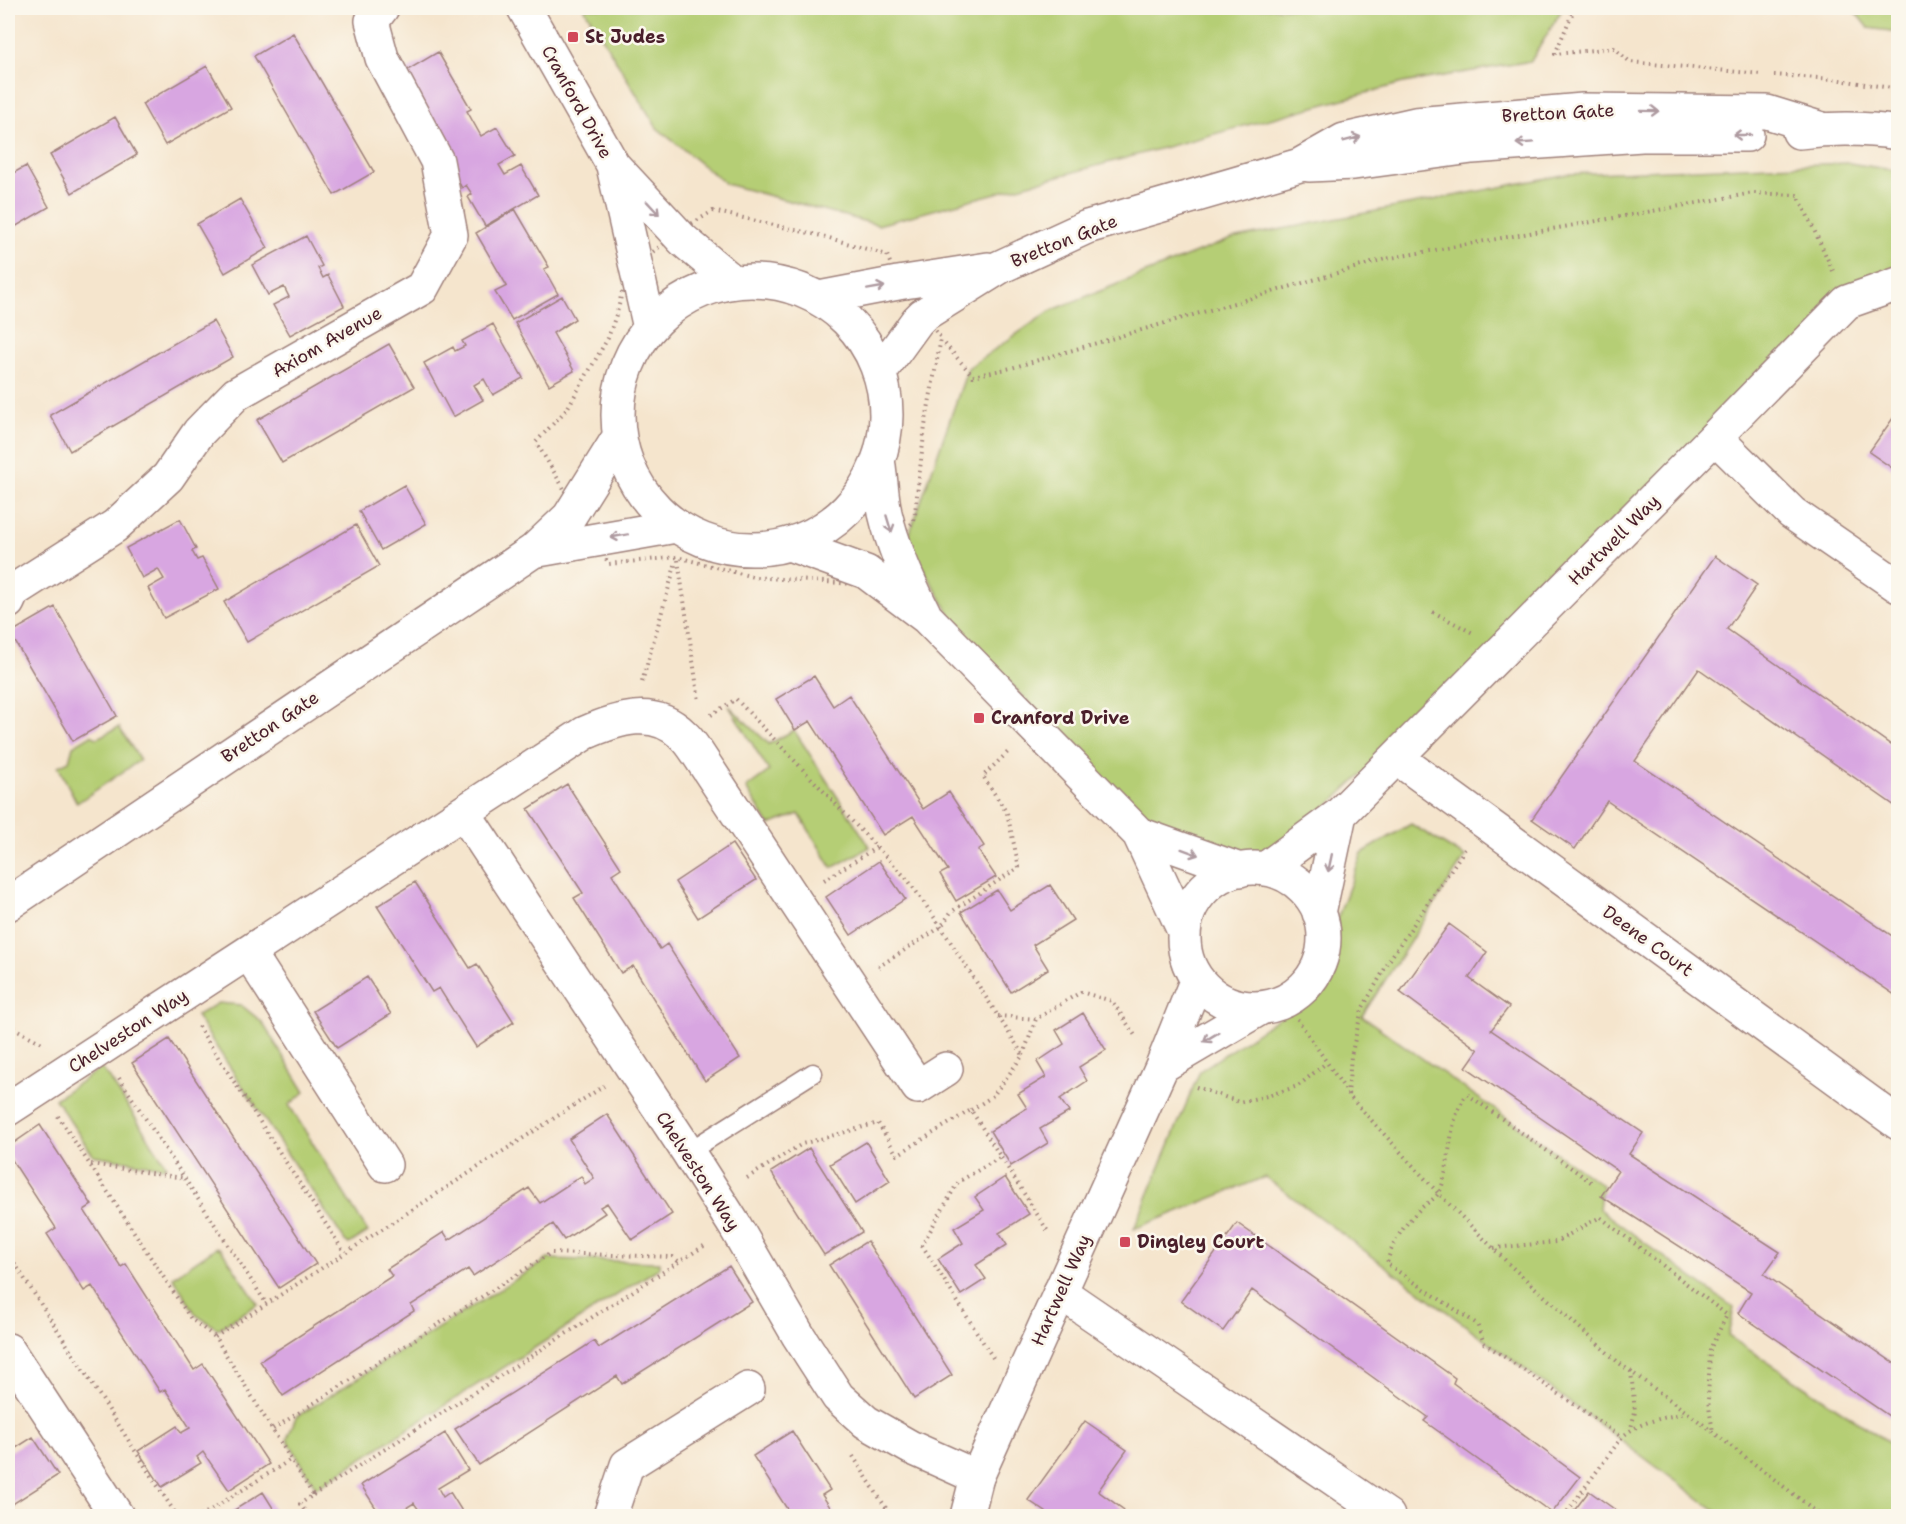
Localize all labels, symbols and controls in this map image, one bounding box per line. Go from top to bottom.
place label: St Judes [585,25,665,49]
marker: St Judes [566,30,580,44]
street label: Cranford Drive [536,41,618,163]
street label: Bretton Gate [1501,98,1615,128]
one-way arrow [1639,105,1659,117]
one-way arrow [1733,129,1753,141]
one-way arrow [1342,133,1361,144]
one-way arrow [1516,138,1536,149]
one-way arrow [645,200,660,215]
street label: Bretton Gate [1007,209,1121,273]
one-way arrow [866,282,886,293]
street label: Axiom Avenue [268,301,386,383]
street label: Hartwell Way [1563,489,1665,591]
one-way arrow [884,514,895,533]
one-way arrow [609,531,629,542]
street label: Bretton Gate [216,685,324,769]
place label: Cranford Drive [991,706,1130,730]
marker: Cranford Drive [972,711,986,725]
one-way arrow [1180,848,1198,859]
one-way arrow [1324,853,1335,873]
street label: Deene Court [1598,900,1698,982]
street label: Chelveston Way [64,983,192,1079]
one-way arrow [1203,1032,1220,1044]
street label: Chelveston Way [650,1107,746,1235]
street label: Hartwell Way [1026,1230,1096,1350]
place label: Dingley Court [1137,1230,1265,1254]
marker: Dingley Court [1118,1235,1132,1249]

